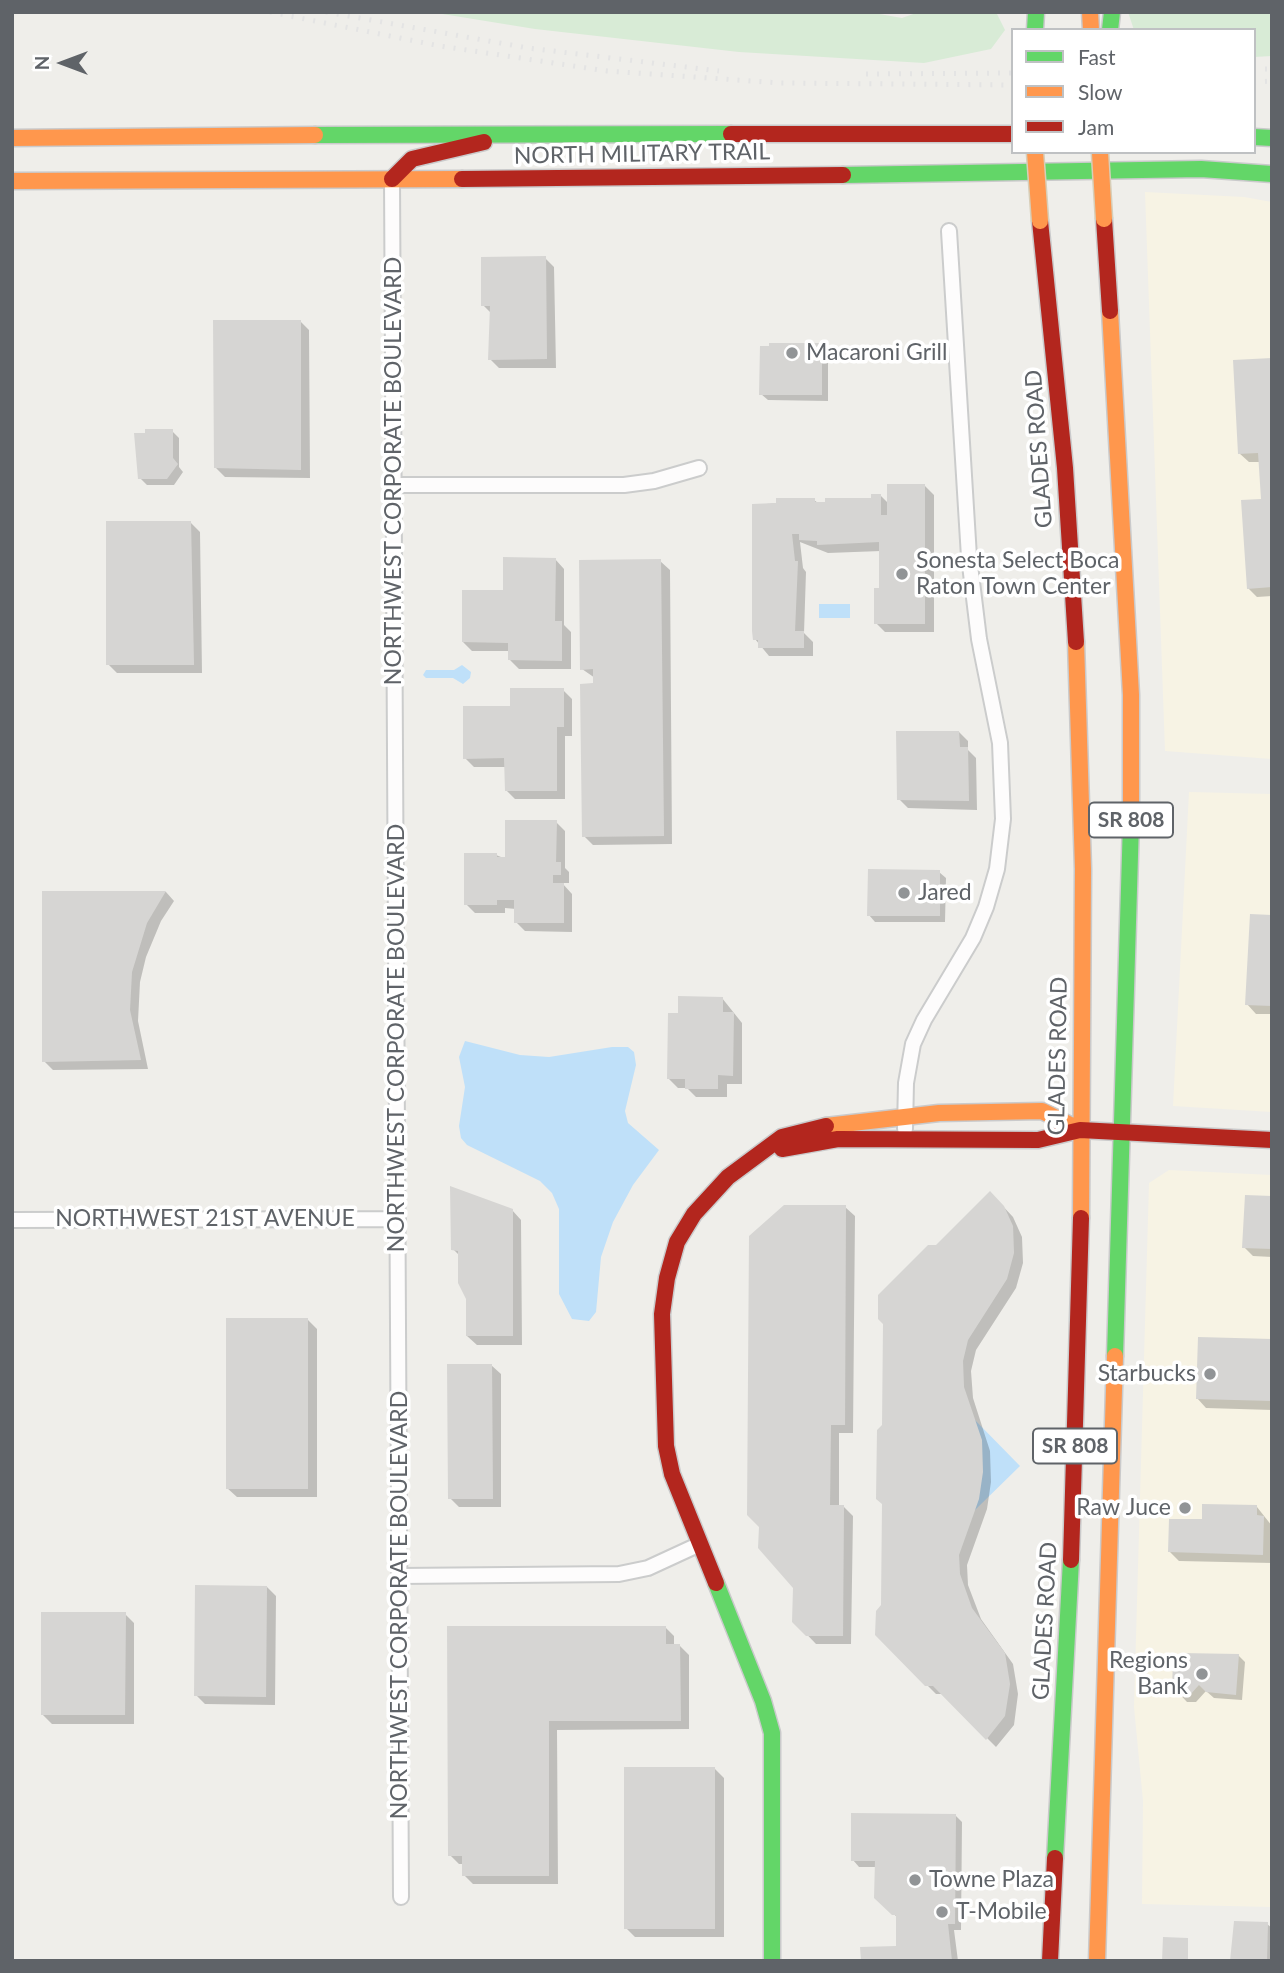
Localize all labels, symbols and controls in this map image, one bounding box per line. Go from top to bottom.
north arrow [28,28,98,98]
legend [1011,28,1256,154]
text: Fast [1078,44,1115,69]
text: N [30,56,53,70]
text: Slow [1078,79,1122,104]
text: Jam [1078,114,1114,139]
street label: NORTH MILITARY TRAIL [514,138,770,170]
street label: NORTHWEST CORPORATE BOULEVARD [380,257,408,685]
place label: Macaroni Grill [806,339,947,367]
marker: Macaroni Grill [784,345,800,361]
street label: GLADES ROAD [1020,369,1058,529]
place label: Sonesta Select Boca Raton Town Center [916,547,1119,601]
marker: Sonesta Select Boca Raton Town Center [894,566,910,582]
road number: SR 808 [1089,802,1173,838]
street label: NORTHWEST CORPORATE BOULEVARD [383,824,411,1252]
place label: Jared [918,879,972,907]
marker: Jared [896,885,912,901]
street label: GLADES ROAD [1043,976,1073,1136]
street label: NORTHWEST 21ST AVENUE [55,1205,355,1233]
place label: Starbucks [1098,1360,1196,1388]
marker: Starbucks [1202,1366,1218,1382]
street label: NORTHWEST CORPORATE BOULEVARD [386,1391,414,1819]
road number: SR 808 [1033,1428,1117,1464]
place label: Raw Juce [1076,1494,1171,1522]
marker: Raw Juce [1177,1500,1193,1516]
street label: GLADES ROAD [1027,1541,1063,1701]
place label: Regions Bank [1109,1647,1188,1701]
marker: Regions Bank [1194,1666,1210,1682]
place label: Towne Plaza [929,1866,1054,1894]
marker: Towne Plaza [907,1872,923,1888]
place label: T-Mobile [956,1898,1047,1926]
marker: T-Mobile [934,1904,950,1920]

